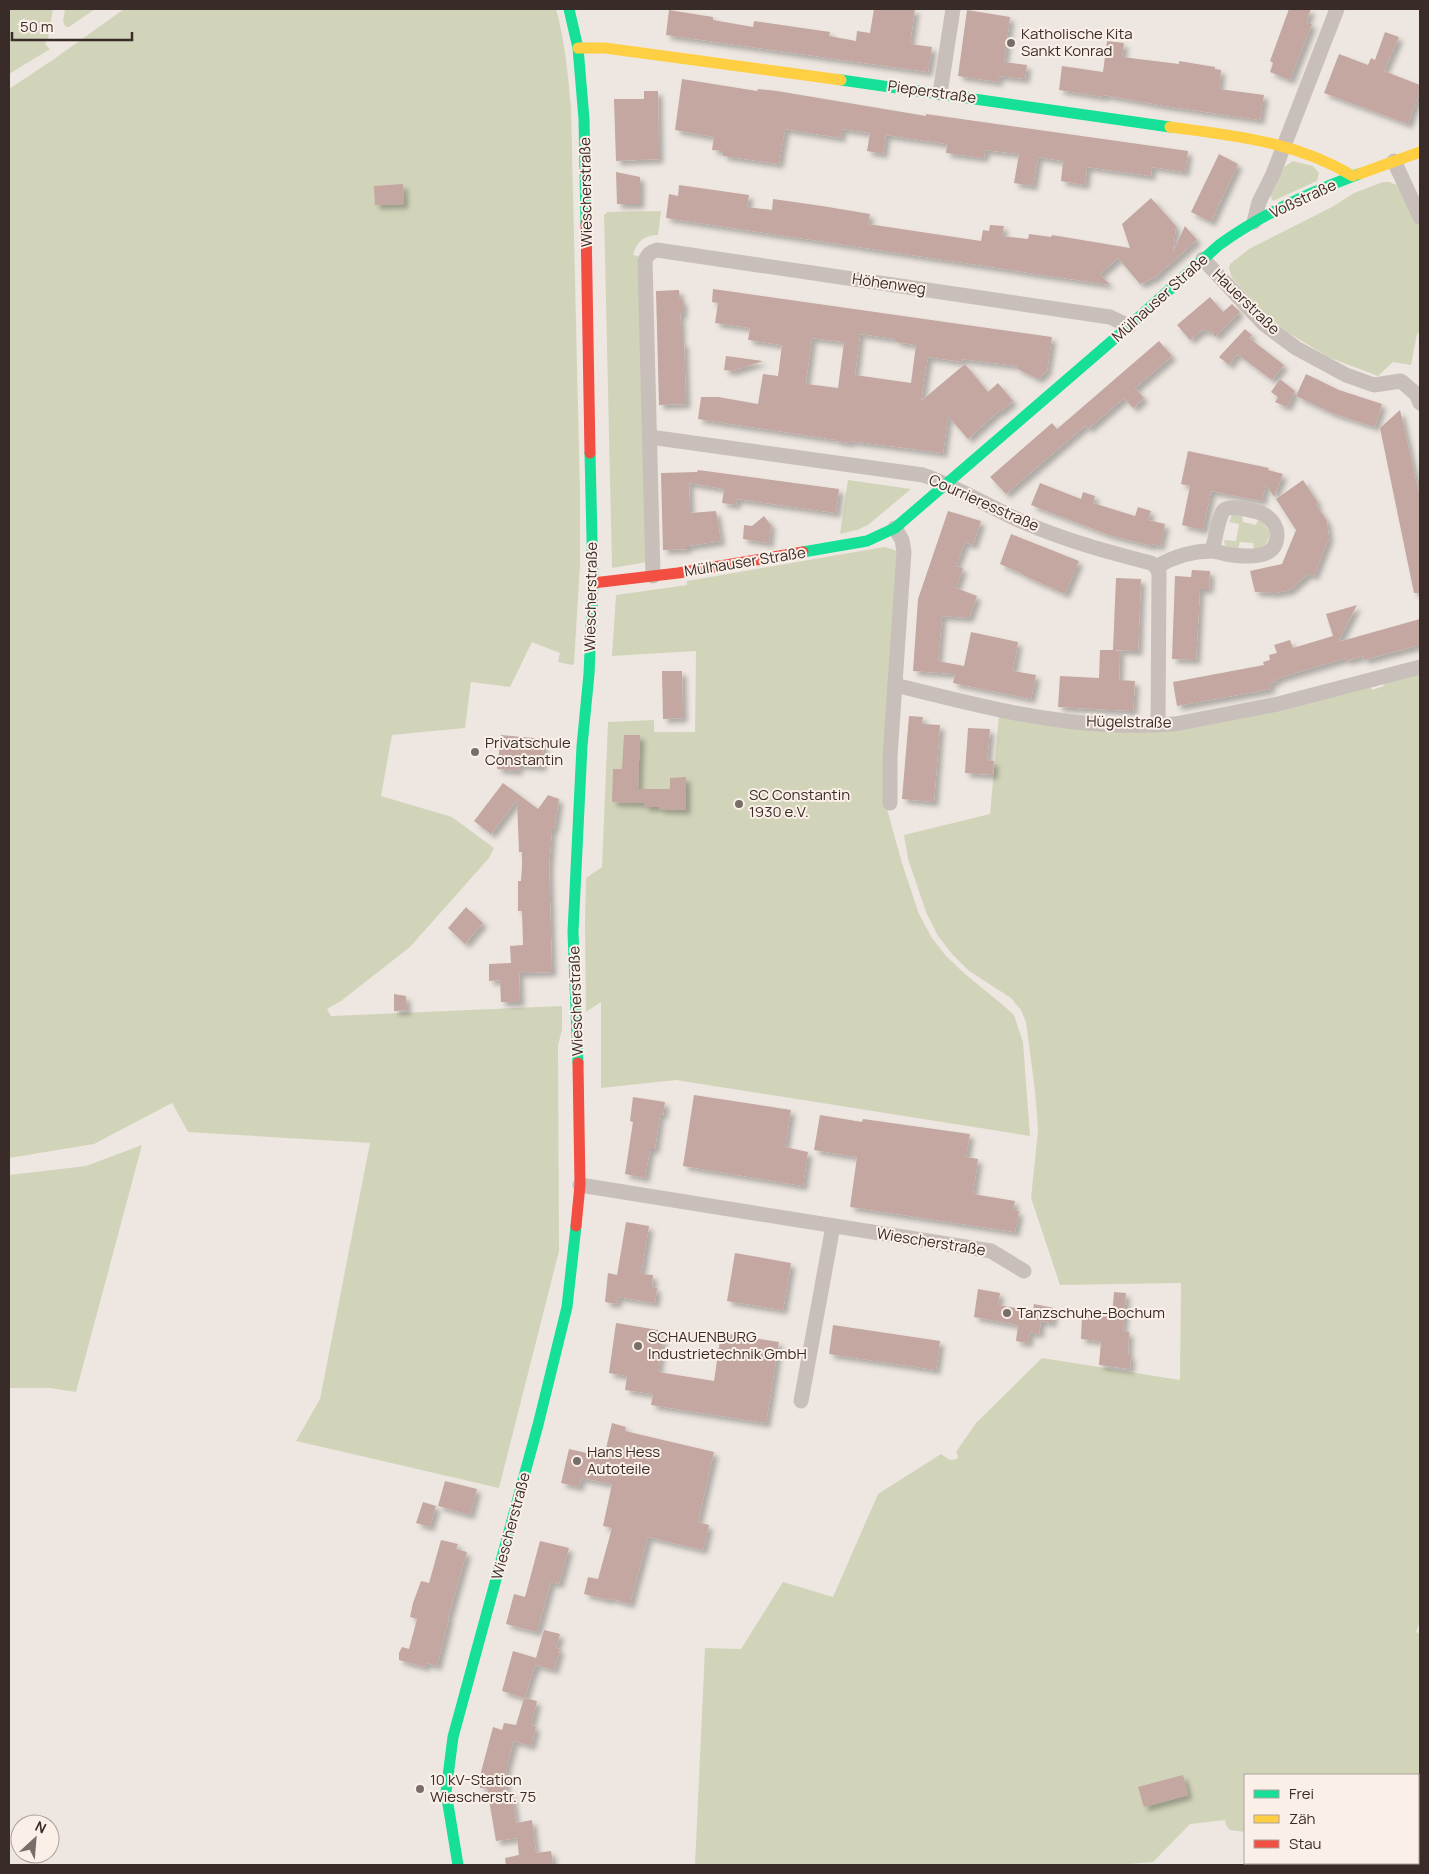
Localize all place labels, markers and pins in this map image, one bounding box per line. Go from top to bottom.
place label: Katholische Kita Sankt Konrad [1021,23,1133,61]
marker: Katholische Kita Sankt Konrad [1005,37,1017,49]
place label: Privatschule Constantin [485,732,571,770]
marker: Privatschule Constantin [469,746,481,758]
place label: SC Constantin 1930 e.V. [749,784,850,822]
marker: SC Constantin 1930 e.V. [733,798,745,810]
place label: Tanzschuhe-Bochum [1017,1302,1165,1323]
marker: Tanzschuhe-Bochum [1001,1307,1013,1319]
place label: SCHAUENBURG Industrietechnik GmbH [648,1326,807,1364]
marker: SCHAUENBURG Industrietechnik GmbH [632,1340,644,1352]
place label: Hans Hess Autoteile [587,1441,660,1479]
marker: Hans Hess Autoteile [571,1455,583,1467]
place label: 10 kV-Station Wiescherstr. 75 [430,1769,536,1807]
marker: 10 kV-Station Wiescherstr. 75 [414,1783,426,1795]

